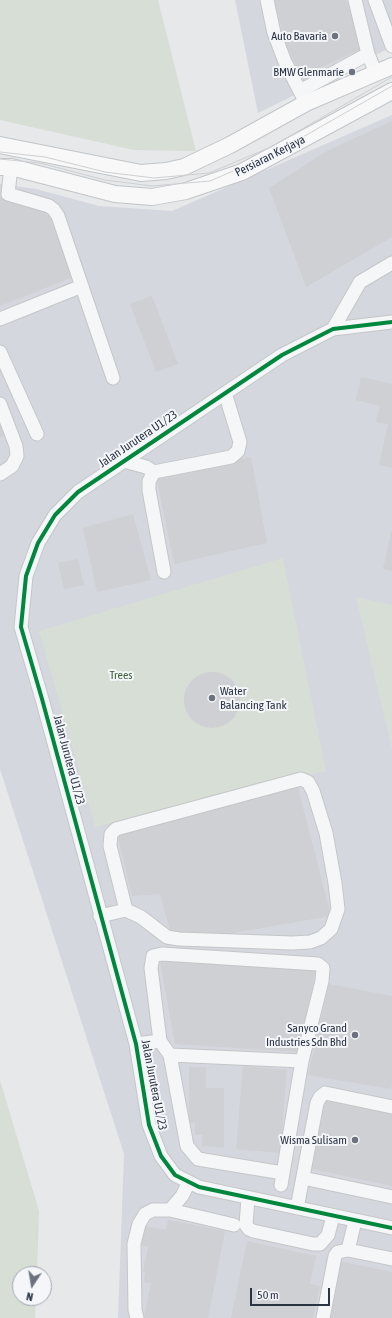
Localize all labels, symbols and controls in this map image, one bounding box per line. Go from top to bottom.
place label: Auto Bavaria [271,29,327,43]
marker: Auto Bavaria [330,31,340,41]
place label: BMW Glenmarie [273,65,344,79]
marker: BMW Glenmarie [347,67,357,77]
street label: Persiaran Kerjaya [232,132,308,180]
street label: Jalan Jurutera U1/23 [96,407,180,471]
park label: Trees [109,668,133,682]
place label: Water Balancing Tank [220,684,287,712]
marker: Water Balancing Tank [207,693,217,703]
street label: Jalan Jurutera U1/23 [50,714,88,806]
place label: Sanyco Grand Industries Sdn Bhd [266,1021,347,1049]
marker: Sanyco Grand Industries Sdn Bhd [350,1030,360,1040]
street label: Jalan Jurutera U1/23 [138,1038,170,1132]
place label: Wisma Sulisam [280,1133,347,1147]
marker: Wisma Sulisam [350,1135,360,1145]
north arrow [12,1266,52,1306]
scale bar [252,1280,332,1306]
text: 50 m [257,1288,279,1302]
text: N [25,1290,34,1303]

